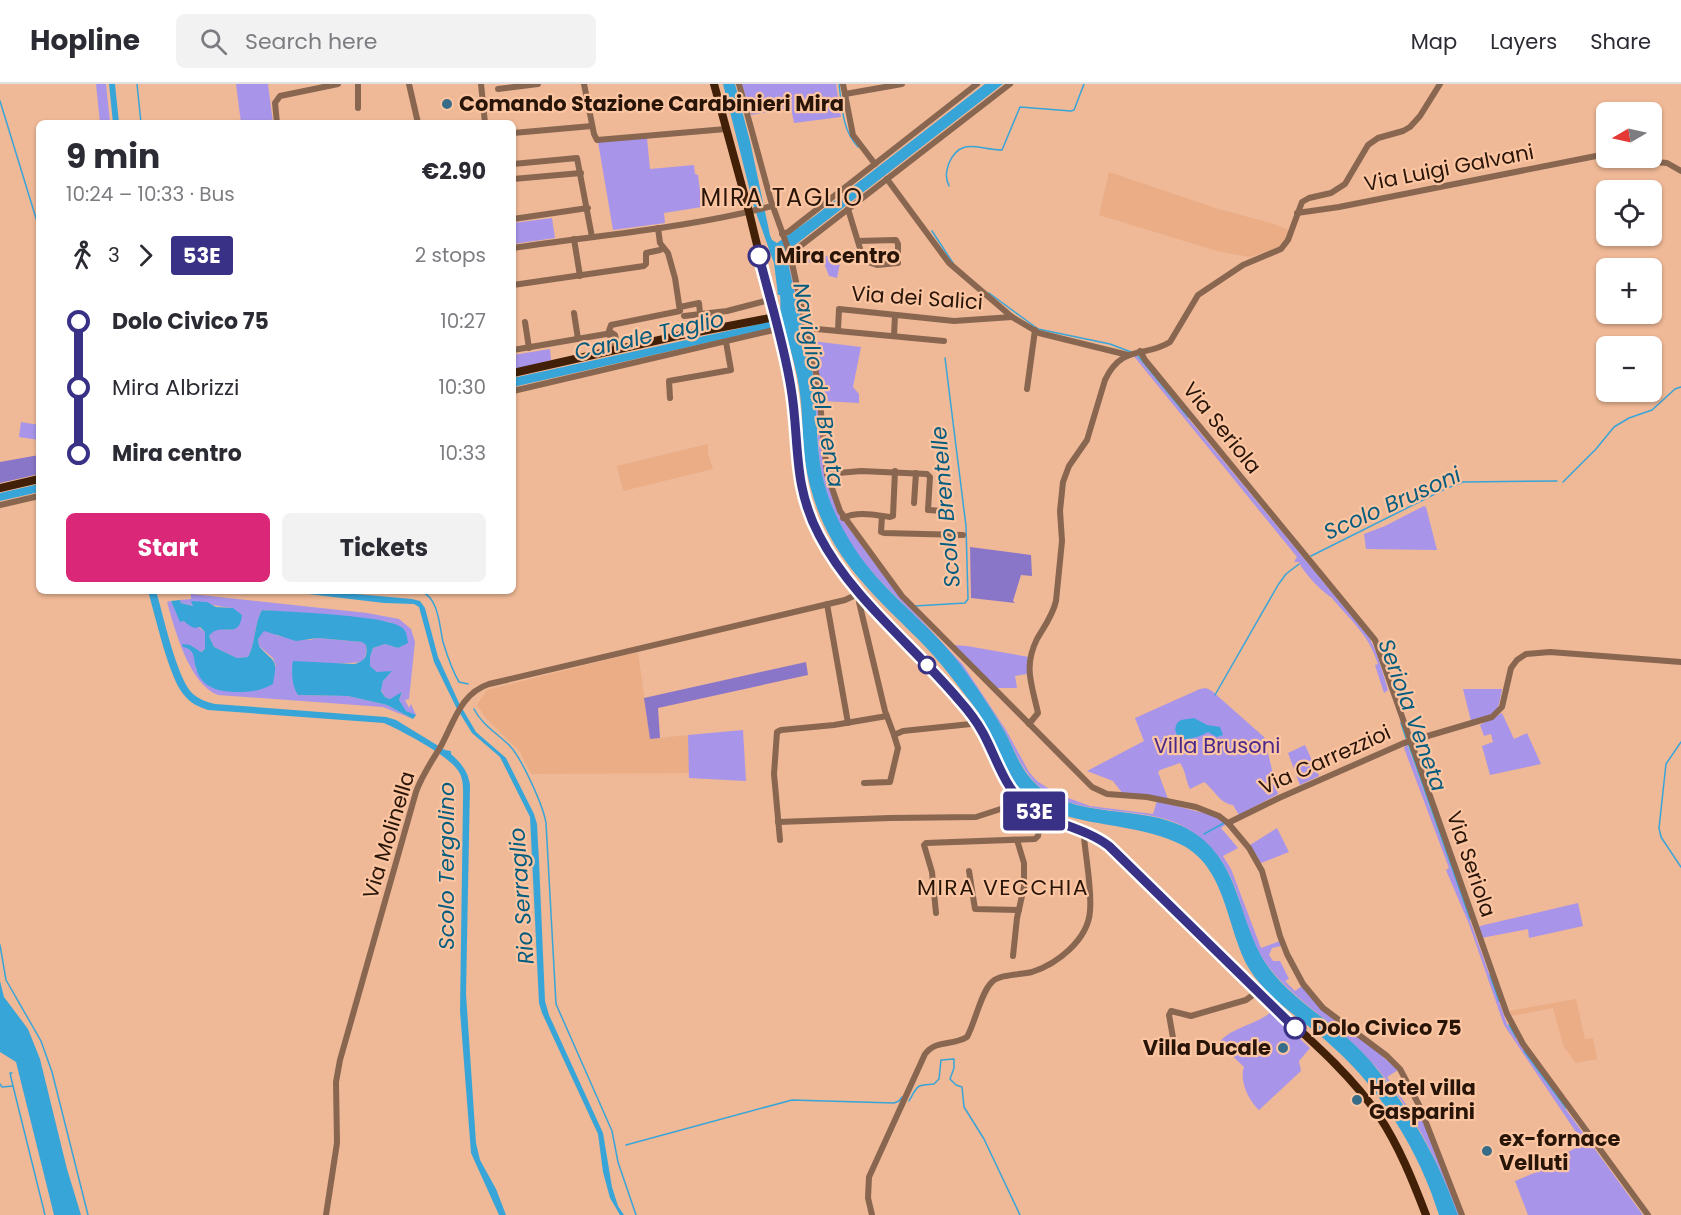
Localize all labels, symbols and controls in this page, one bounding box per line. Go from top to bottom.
search box [176,14,596,68]
text: Hopline [30,21,140,60]
icon: search [197,25,230,58]
text: Search here [245,26,377,57]
text: Map [1411,27,1457,56]
text: Layers [1490,27,1557,56]
text: Share [1590,27,1651,56]
place label: Comando Stazione Carabinieri Mira [459,89,844,118]
marker: Comando Stazione Carabinieri Mira [440,97,454,111]
north arrow [1596,102,1662,168]
map controls [1596,102,1662,402]
text: 9 min [66,133,160,180]
street label: Via Luigi Galvani [1362,137,1536,198]
text: €2.90 [422,156,486,187]
text: 10:24 – 10:33 · Bus [66,180,235,208]
button: locate [1596,180,1662,246]
district label: MIRA TAGLIO [700,181,864,214]
icon: walk [66,239,99,272]
icon: forward [129,239,162,272]
text: 3 [108,241,120,269]
text: 53E [183,241,221,270]
text: 2 stops [415,241,486,269]
place label: Mira centro [776,241,900,270]
marker: Mira centro [748,245,770,267]
button: + [1596,258,1662,324]
street label: Via dei Salici [850,278,984,317]
water label: Naviglio del Brenta [785,280,852,490]
water label: Canale Taglio [571,303,727,368]
text: Dolo Civico 75 [112,306,269,337]
text: 10:27 [440,307,486,335]
button: − [1596,336,1662,402]
text: Mira Albrizzi [112,372,239,403]
text: 10:30 [438,373,486,401]
street label: Via Seriola [1176,376,1268,480]
water label: Scolo Brentelle [923,425,968,589]
text: Mira centro [112,438,242,469]
text: 10:33 [439,439,486,467]
water label: Scolo Brusoni [1319,459,1466,548]
button: Start [66,513,270,582]
button: Tickets [282,513,486,582]
water label: Seriola Veneta [1371,635,1455,796]
unlabelled marker [918,656,936,674]
street label: Via Carrezzioi [1254,718,1395,801]
park label: Villa Brusoni [1154,731,1280,760]
street label: Via Molinella [355,767,422,902]
water label: Scolo Tergolino [431,782,462,950]
line badge: 53E [1000,792,1068,830]
text: 53E [1015,797,1053,826]
street label: Via Seriola [1440,807,1503,921]
water label: Rio Serraglio [501,827,542,965]
district label: MIRA VECCHIA [917,872,1089,903]
place label: Dolo Civico 75 [1312,1013,1462,1042]
marker: Dolo Civico 75 [1284,1017,1306,1039]
place label: Villa Ducale [1143,1033,1271,1062]
marker: Villa Ducale [1276,1041,1290,1055]
place label: Hotel villa Gasparini [1369,1073,1476,1126]
marker: Hotel villa Gasparini [1350,1093,1364,1107]
place label: ex-fornace Velluti [1499,1124,1621,1177]
marker: ex-fornace Velluti [1480,1144,1494,1158]

